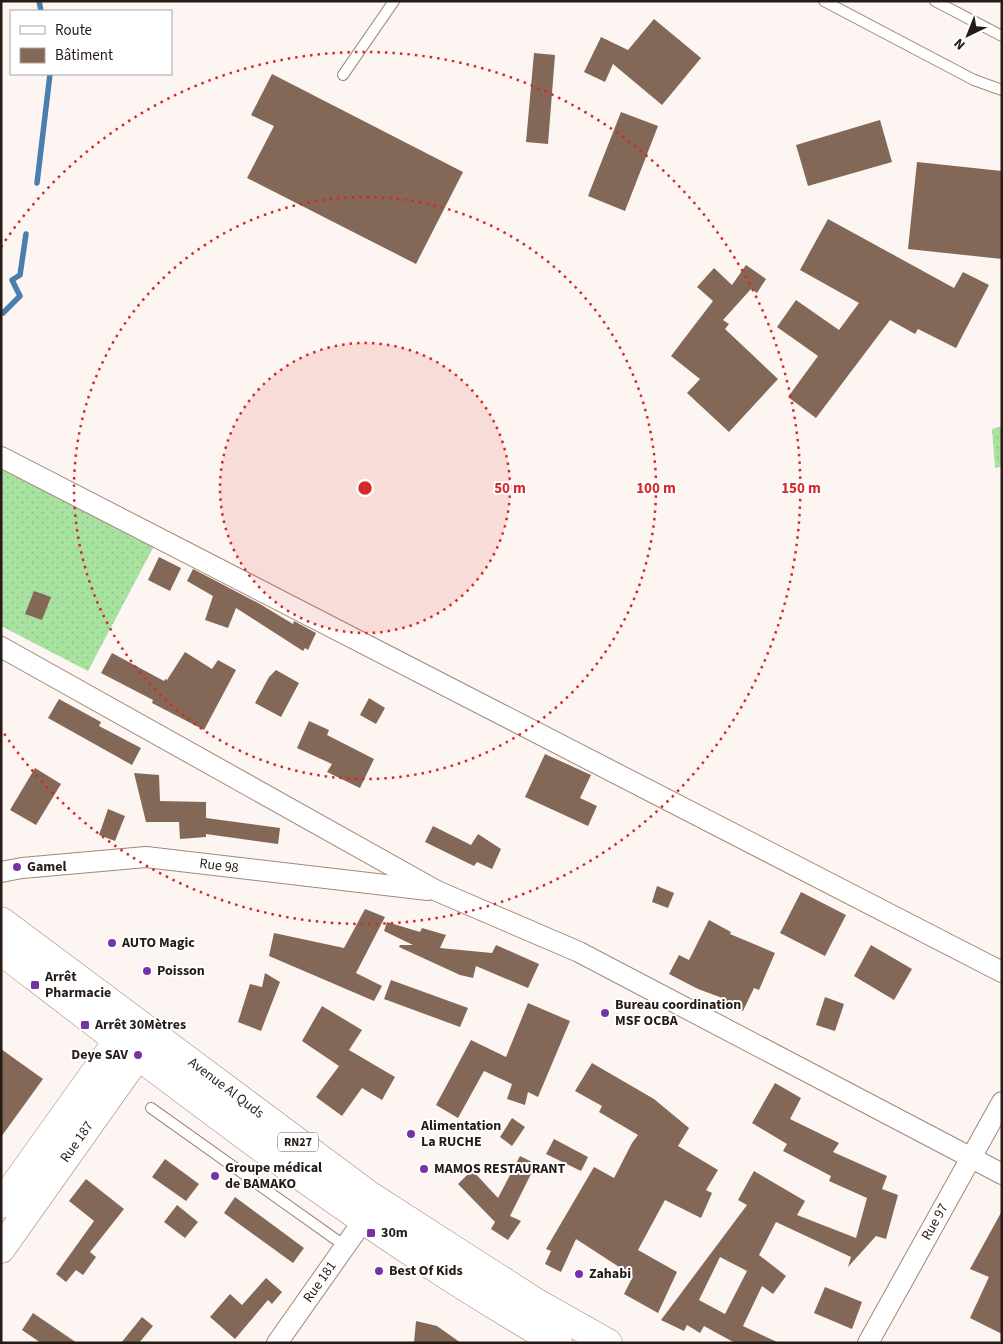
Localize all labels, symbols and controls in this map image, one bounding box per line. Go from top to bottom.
legend [10,10,172,75]
north arrow [943,10,993,60]
text: Route [55,20,92,41]
text: N [950,33,970,54]
text: Bâtiment [55,45,113,66]
text: 50 m [494,478,526,499]
text: 100 m [636,478,676,499]
text: 150 m [781,478,821,499]
centre of rings [356,479,374,497]
street label: Rue 98 [198,854,240,878]
place label: Gamel [27,857,67,877]
marker: Gamel [11,861,23,873]
place label: AUTO Magic [121,933,195,953]
marker: AUTO Magic [106,937,118,949]
place label: Poisson [157,961,205,981]
marker: Poisson [141,965,153,977]
place label: Arrêt Pharmacie [44,967,111,1003]
marker: Arrêt Pharmacie [29,979,41,991]
place label: Bureau coordination MSF OCBA [615,995,741,1031]
marker: Bureau coordination MSF OCBA [599,1007,611,1019]
place label: Arrêt 30Mètres [94,1015,186,1035]
marker: Arrêt 30Mètres [79,1019,91,1031]
place label: Deye SAV [71,1045,128,1065]
marker: Deye SAV [132,1049,144,1061]
street label: Avenue Al Quds [184,1053,268,1123]
place label: Alimentation La RUCHE [420,1116,501,1152]
street label: Rue 187 [56,1117,98,1167]
marker: Alimentation La RUCHE [405,1128,417,1140]
road number: RN27 [278,1132,318,1152]
place label: Groupe médical de BAMAKO [225,1158,322,1194]
place label: MAMOS RESTAURANT [434,1159,565,1179]
marker: MAMOS RESTAURANT [418,1163,430,1175]
marker: Groupe médical de BAMAKO [209,1170,221,1182]
street label: Rue 97 [917,1200,953,1244]
place label: 30m [381,1223,408,1243]
marker: 30m [365,1227,377,1239]
street label: Rue 181 [299,1257,341,1307]
place label: Best Of Kids [389,1261,463,1281]
place label: Zahabi [589,1264,631,1284]
marker: Best Of Kids [373,1265,385,1277]
marker: Zahabi [573,1268,585,1280]

